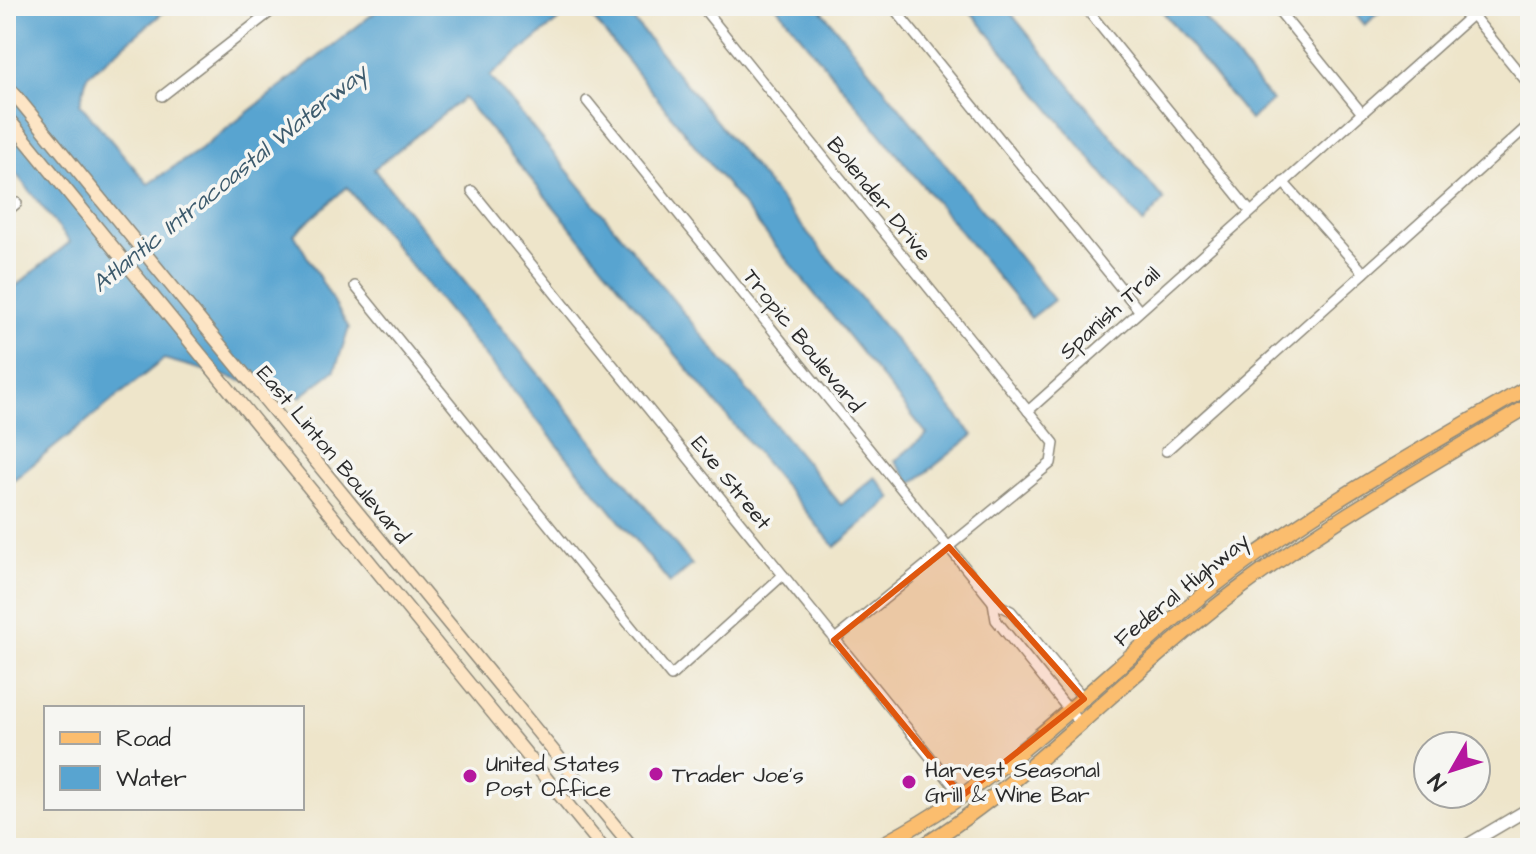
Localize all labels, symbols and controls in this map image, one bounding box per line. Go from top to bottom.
water label: Atlantic Intracoastal Waterway [85,55,377,301]
street label: Bolender Drive [819,130,939,268]
street label: Spanish Trail [1053,259,1167,367]
street label: Tropic Boulevard [735,262,871,420]
street label: East Linton Boulevard [249,359,417,551]
street label: Eve Street [683,429,779,537]
street label: Federal Highway [1108,526,1257,655]
legend [44,706,304,810]
text: Road [116,722,171,756]
north arrow [1412,730,1492,810]
place label: United States Post Office [486,749,620,805]
place label: Harvest Seasonal Grill & Wine Bar [925,755,1100,811]
place label: Trader Joe's [672,760,804,791]
text: Water [116,762,187,796]
marker: Trader Joe's [647,765,665,783]
text: N [1421,766,1454,797]
marker: United States Post Office [461,767,479,785]
marker: Harvest Seasonal Grill & Wine Bar [900,773,918,791]

